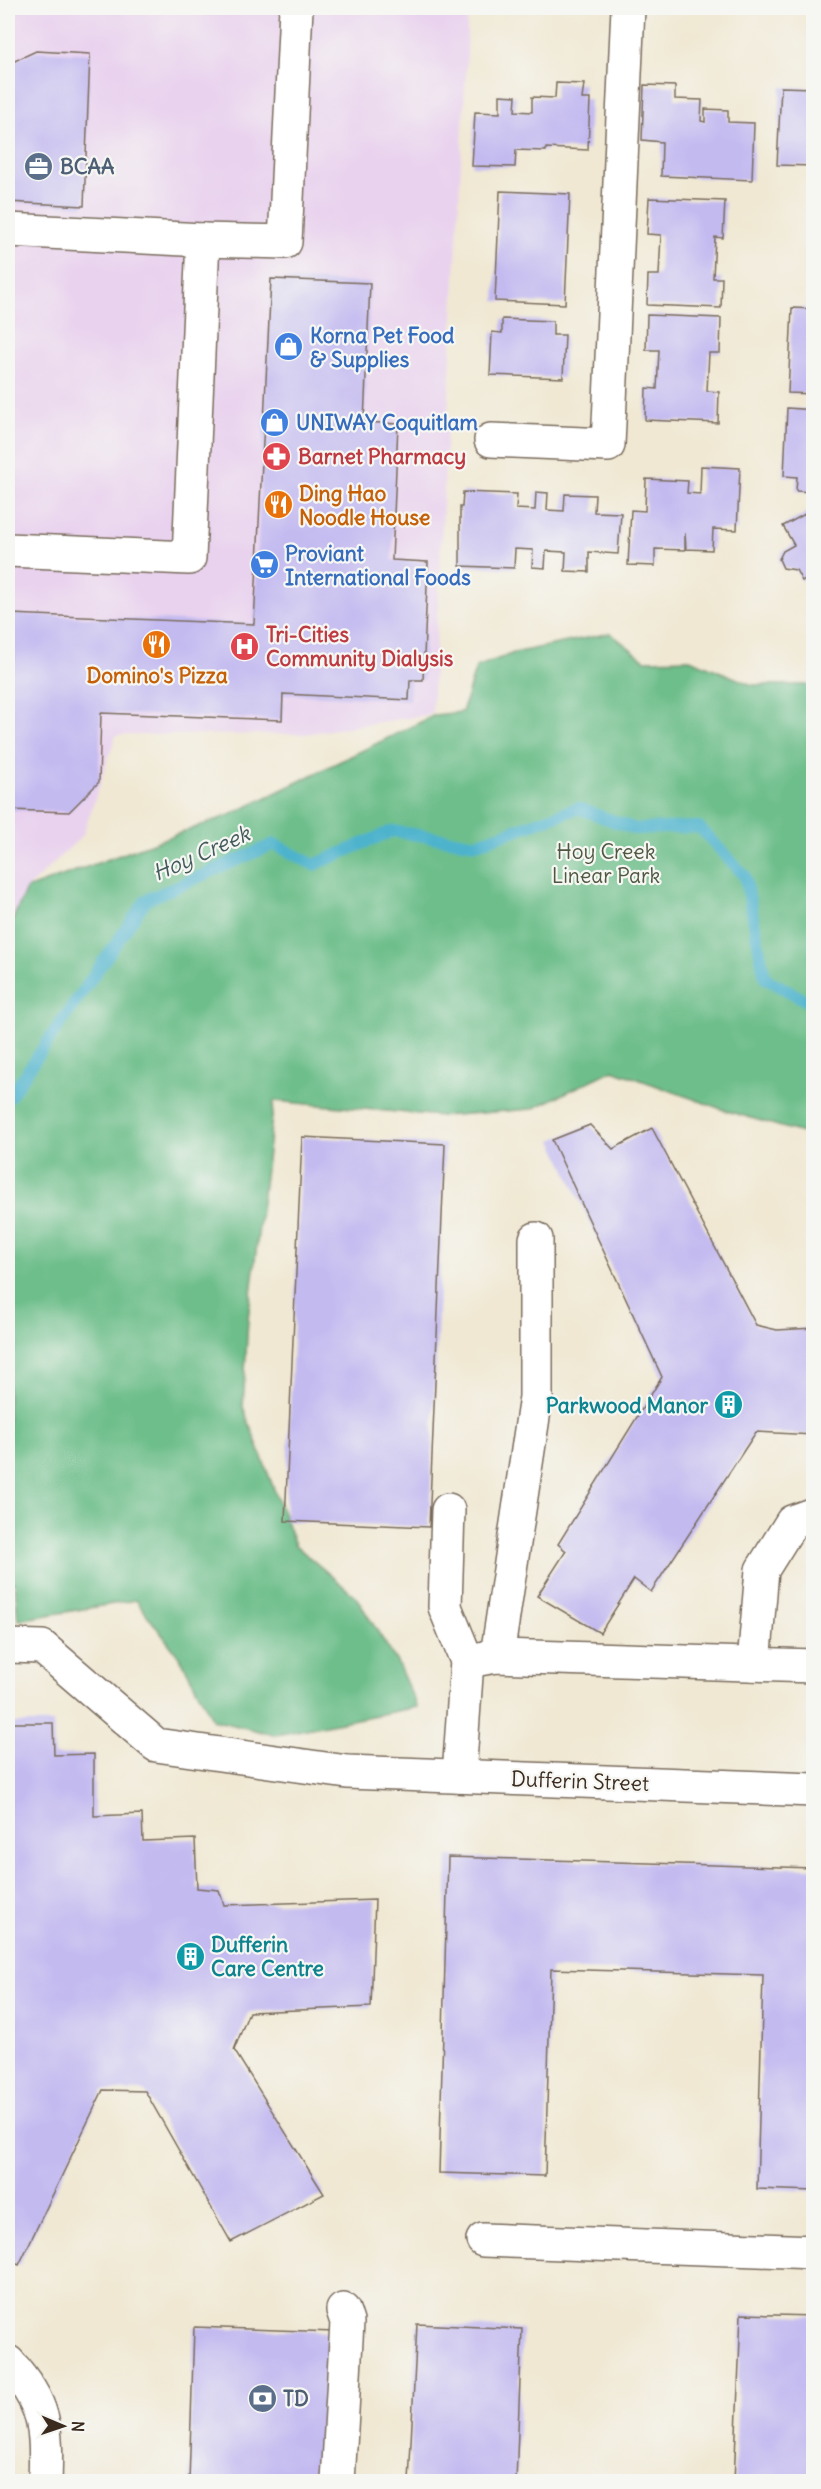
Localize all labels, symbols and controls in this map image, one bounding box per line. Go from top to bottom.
office icon: BCAA [23,150,55,182]
place label: BCAA [60,153,115,180]
place label: Korna Pet Food & Supplies [310,322,455,373]
shop icon: Korna Pet Food & Supplies [273,331,305,363]
shop icon: UNIWAY Coquitlam [259,406,291,438]
place label: UNIWAY Coquitlam [296,409,479,436]
pharmacy icon: Barnet Pharmacy [261,440,293,472]
place label: Barnet Pharmacy [298,443,466,470]
place label: Ding Hao Noodle House [299,480,430,531]
restaurant icon: Ding Hao Noodle House [262,489,294,521]
place label: Proviant International Foods [285,540,471,591]
supermarket icon: Proviant International Foods [248,549,280,581]
place label: Tri-Cities Community Dialysis [266,621,454,672]
restaurant icon: Domino's Pizza [141,628,173,660]
hospital icon: Tri-Cities Community Dialysis [229,630,261,662]
place label: Domino's Pizza [86,662,228,689]
water label: Hoy Creek [148,818,256,887]
park label: Hoy Creek Linear Park [552,838,660,889]
building icon: Parkwood Manor [713,1389,745,1421]
place label: Parkwood Manor [546,1392,708,1419]
street label: Dufferin Street [510,1765,650,1797]
place label: Dufferin Care Centre [211,1931,324,1982]
building icon: Dufferin Care Centre [174,1940,206,1972]
bank icon: TD [246,2382,278,2414]
place label: TD [283,2385,309,2412]
north arrow [33,2396,93,2456]
text: N [68,2421,88,2432]

